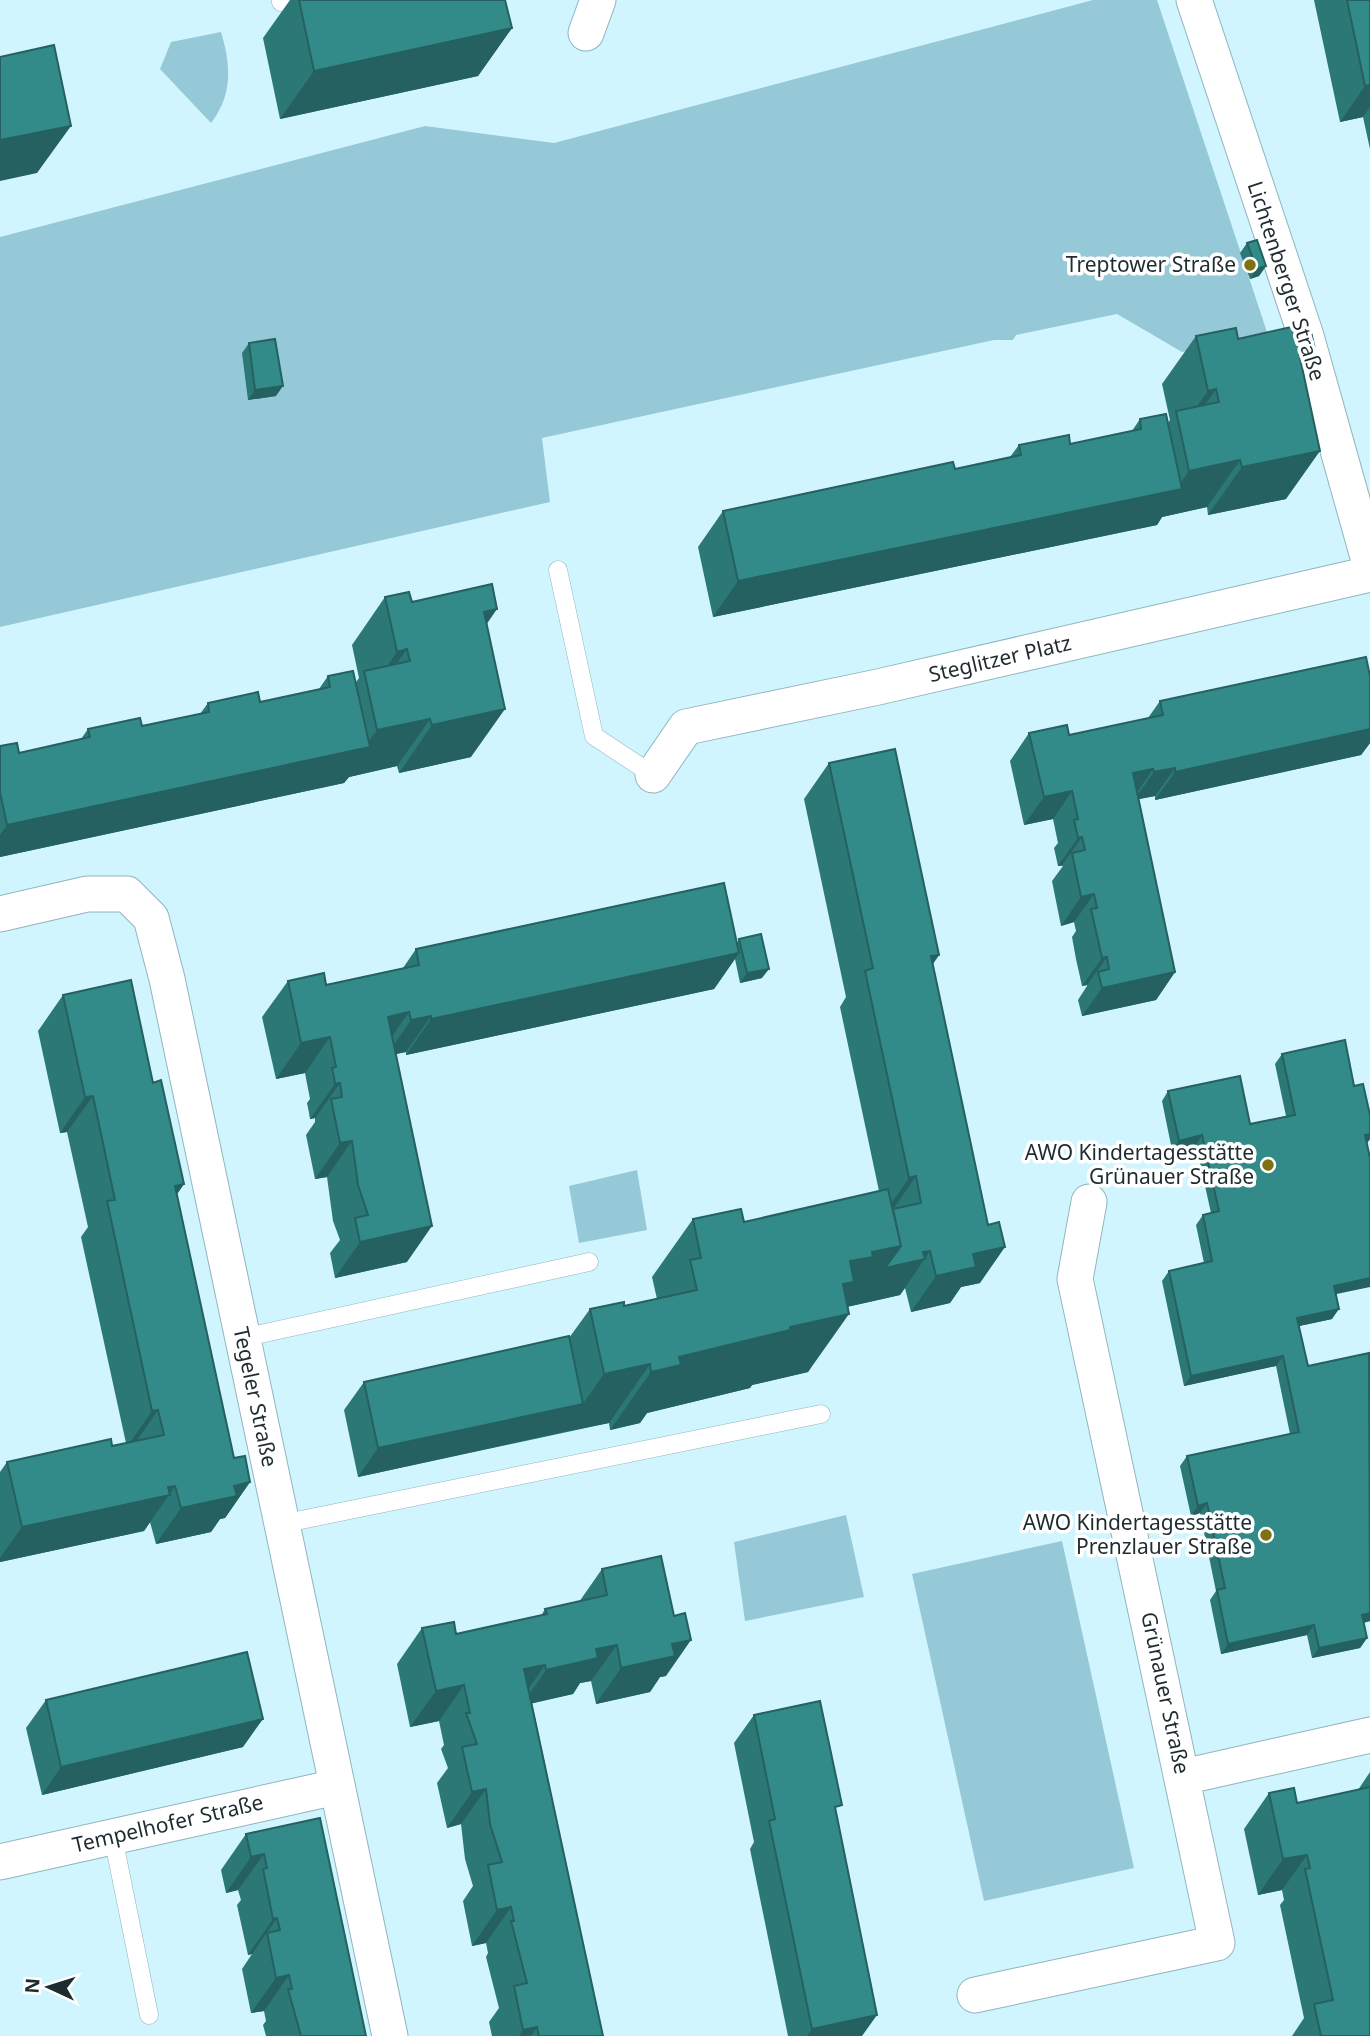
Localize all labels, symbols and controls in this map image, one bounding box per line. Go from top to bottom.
street label: Lichtenberger Straße [1241,177,1332,384]
place label: Treptower Straße [1066,250,1236,278]
marker: Treptower Straße [1242,257,1258,273]
street label: Steglitzer Platz [926,628,1074,688]
place label: AWO Kindertagesstätte Grünauer Straße [1025,1138,1254,1190]
marker: AWO Kindertagesstätte Grünauer Straße [1260,1157,1276,1173]
street label: Tegeler Straße [227,1324,284,1469]
place label: AWO Kindertagesstätte Prenzlauer Straße [1023,1508,1252,1560]
marker: AWO Kindertagesstätte Prenzlauer Straße [1258,1527,1274,1543]
street label: Grünauer Straße [1135,1609,1197,1776]
street label: Tempelhofer Straße [70,1787,266,1859]
north arrow [14,1952,84,2022]
text: N [19,1977,46,1994]

